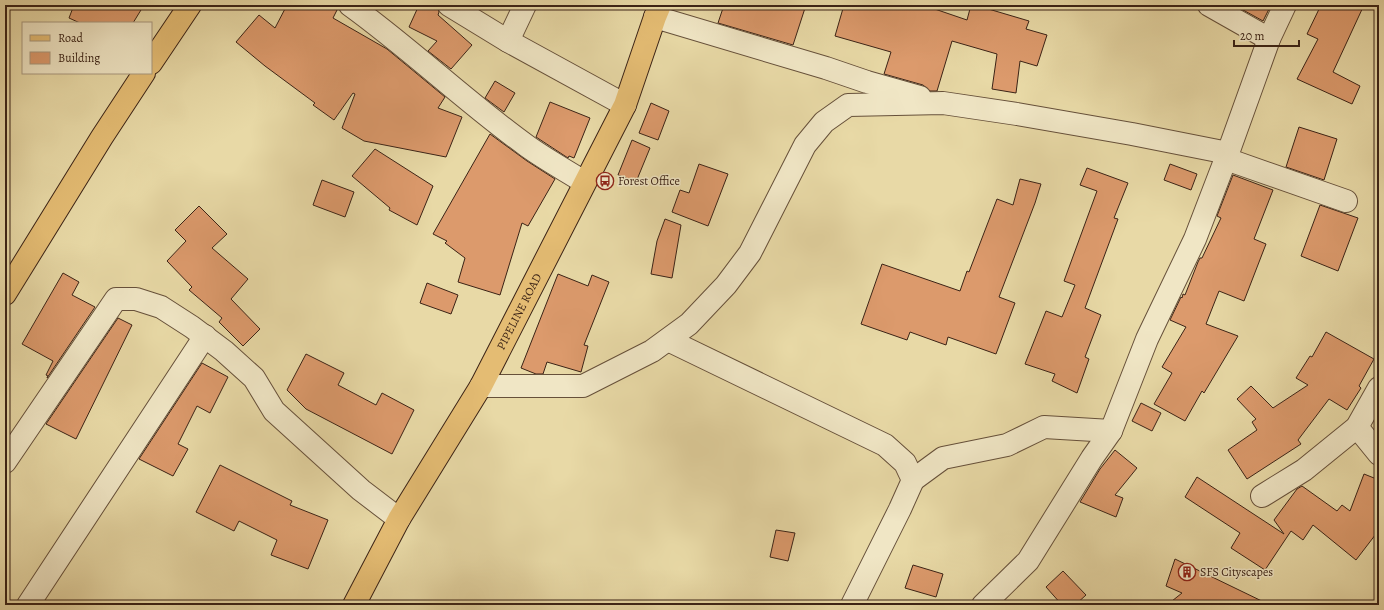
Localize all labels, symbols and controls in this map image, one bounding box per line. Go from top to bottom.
legend [22,22,152,74]
scale bar [1234,22,1299,48]
text: 20 m [1240,28,1264,44]
text: Road [58,30,84,46]
text: Building [58,50,100,66]
bus stop icon: Forest Office [595,171,615,191]
place label: Forest Office [618,173,680,189]
street label: PIPELINE ROAD [493,271,545,352]
building icon: SFS Cityscapes [1177,562,1197,582]
place label: SFS Cityscapes [1200,564,1273,580]

